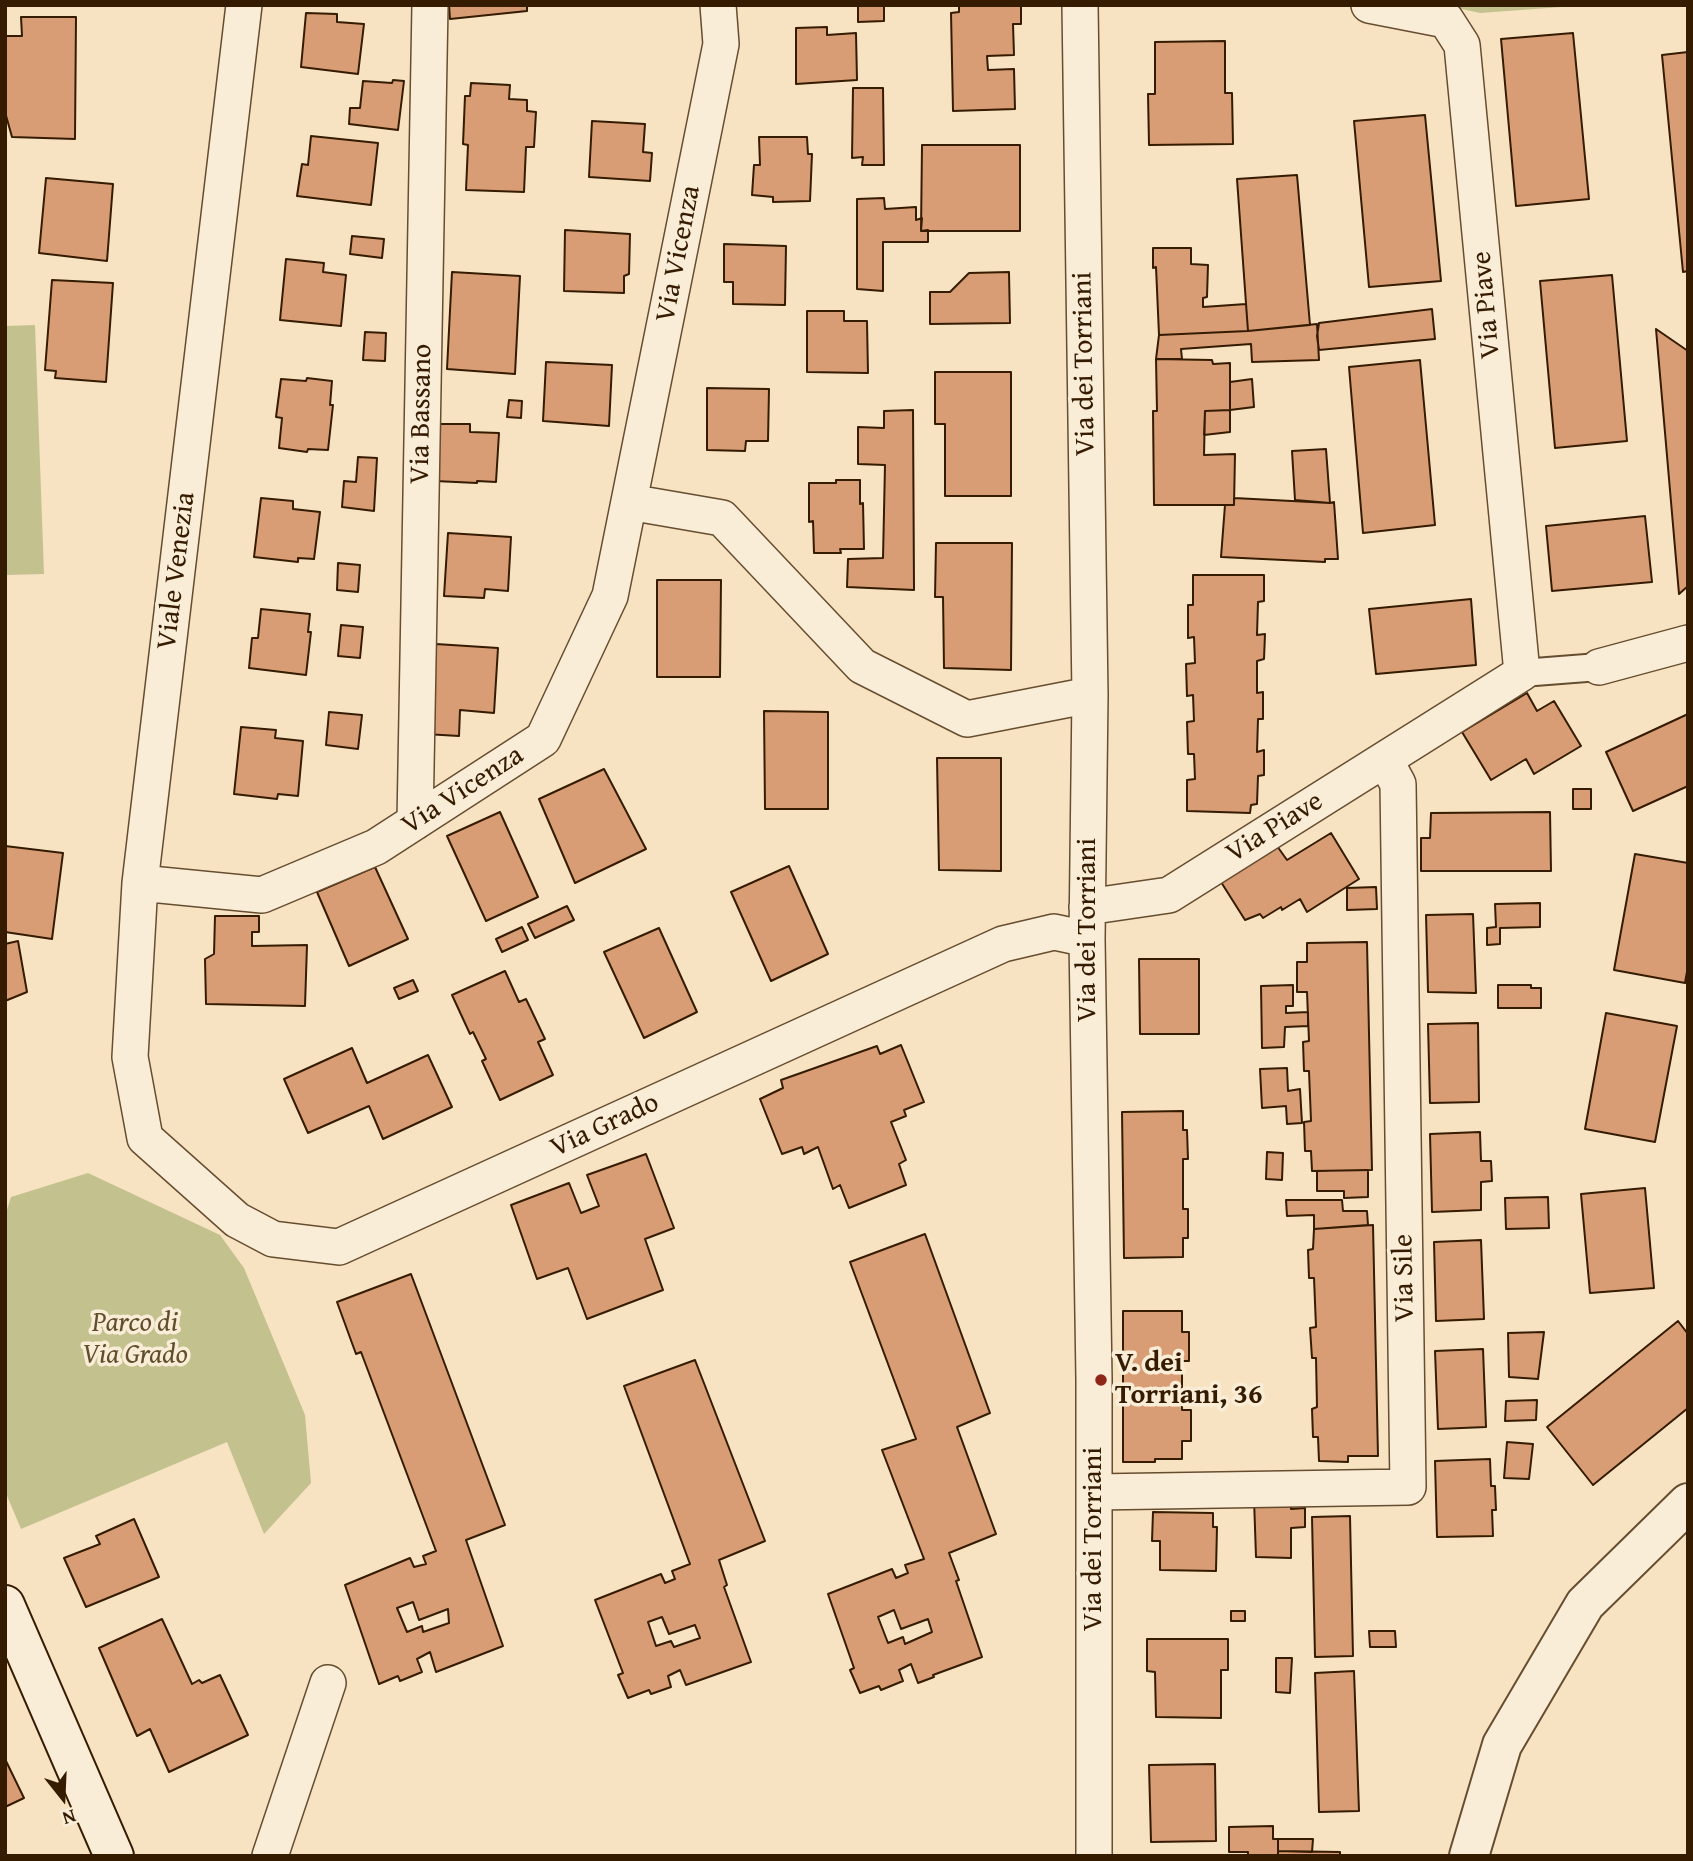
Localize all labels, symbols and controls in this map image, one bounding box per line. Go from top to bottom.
street label: Via Vicenza [649,183,709,325]
street label: Via Piave [1466,250,1508,360]
street label: Via dei Torriani [1067,272,1103,456]
street label: Via Bassano [404,344,440,484]
street label: Viale Venezia [151,490,203,652]
street label: Via Vicenza [396,739,530,843]
street label: Via Piave [1220,785,1330,871]
street label: Via dei Torriani [1071,838,1105,1022]
street label: Via Grado [545,1086,665,1166]
street label: Via Sile [1387,1234,1423,1322]
park label: Parco di Via Grado [82,1307,188,1373]
place label: V. dei Torriani, 36 [1115,1347,1262,1413]
marker: V. dei Torriani, 36 [1093,1372,1109,1388]
street label: Via dei Torriani [1077,1447,1111,1631]
north arrow [28,1763,98,1833]
text: N [59,1803,80,1833]

